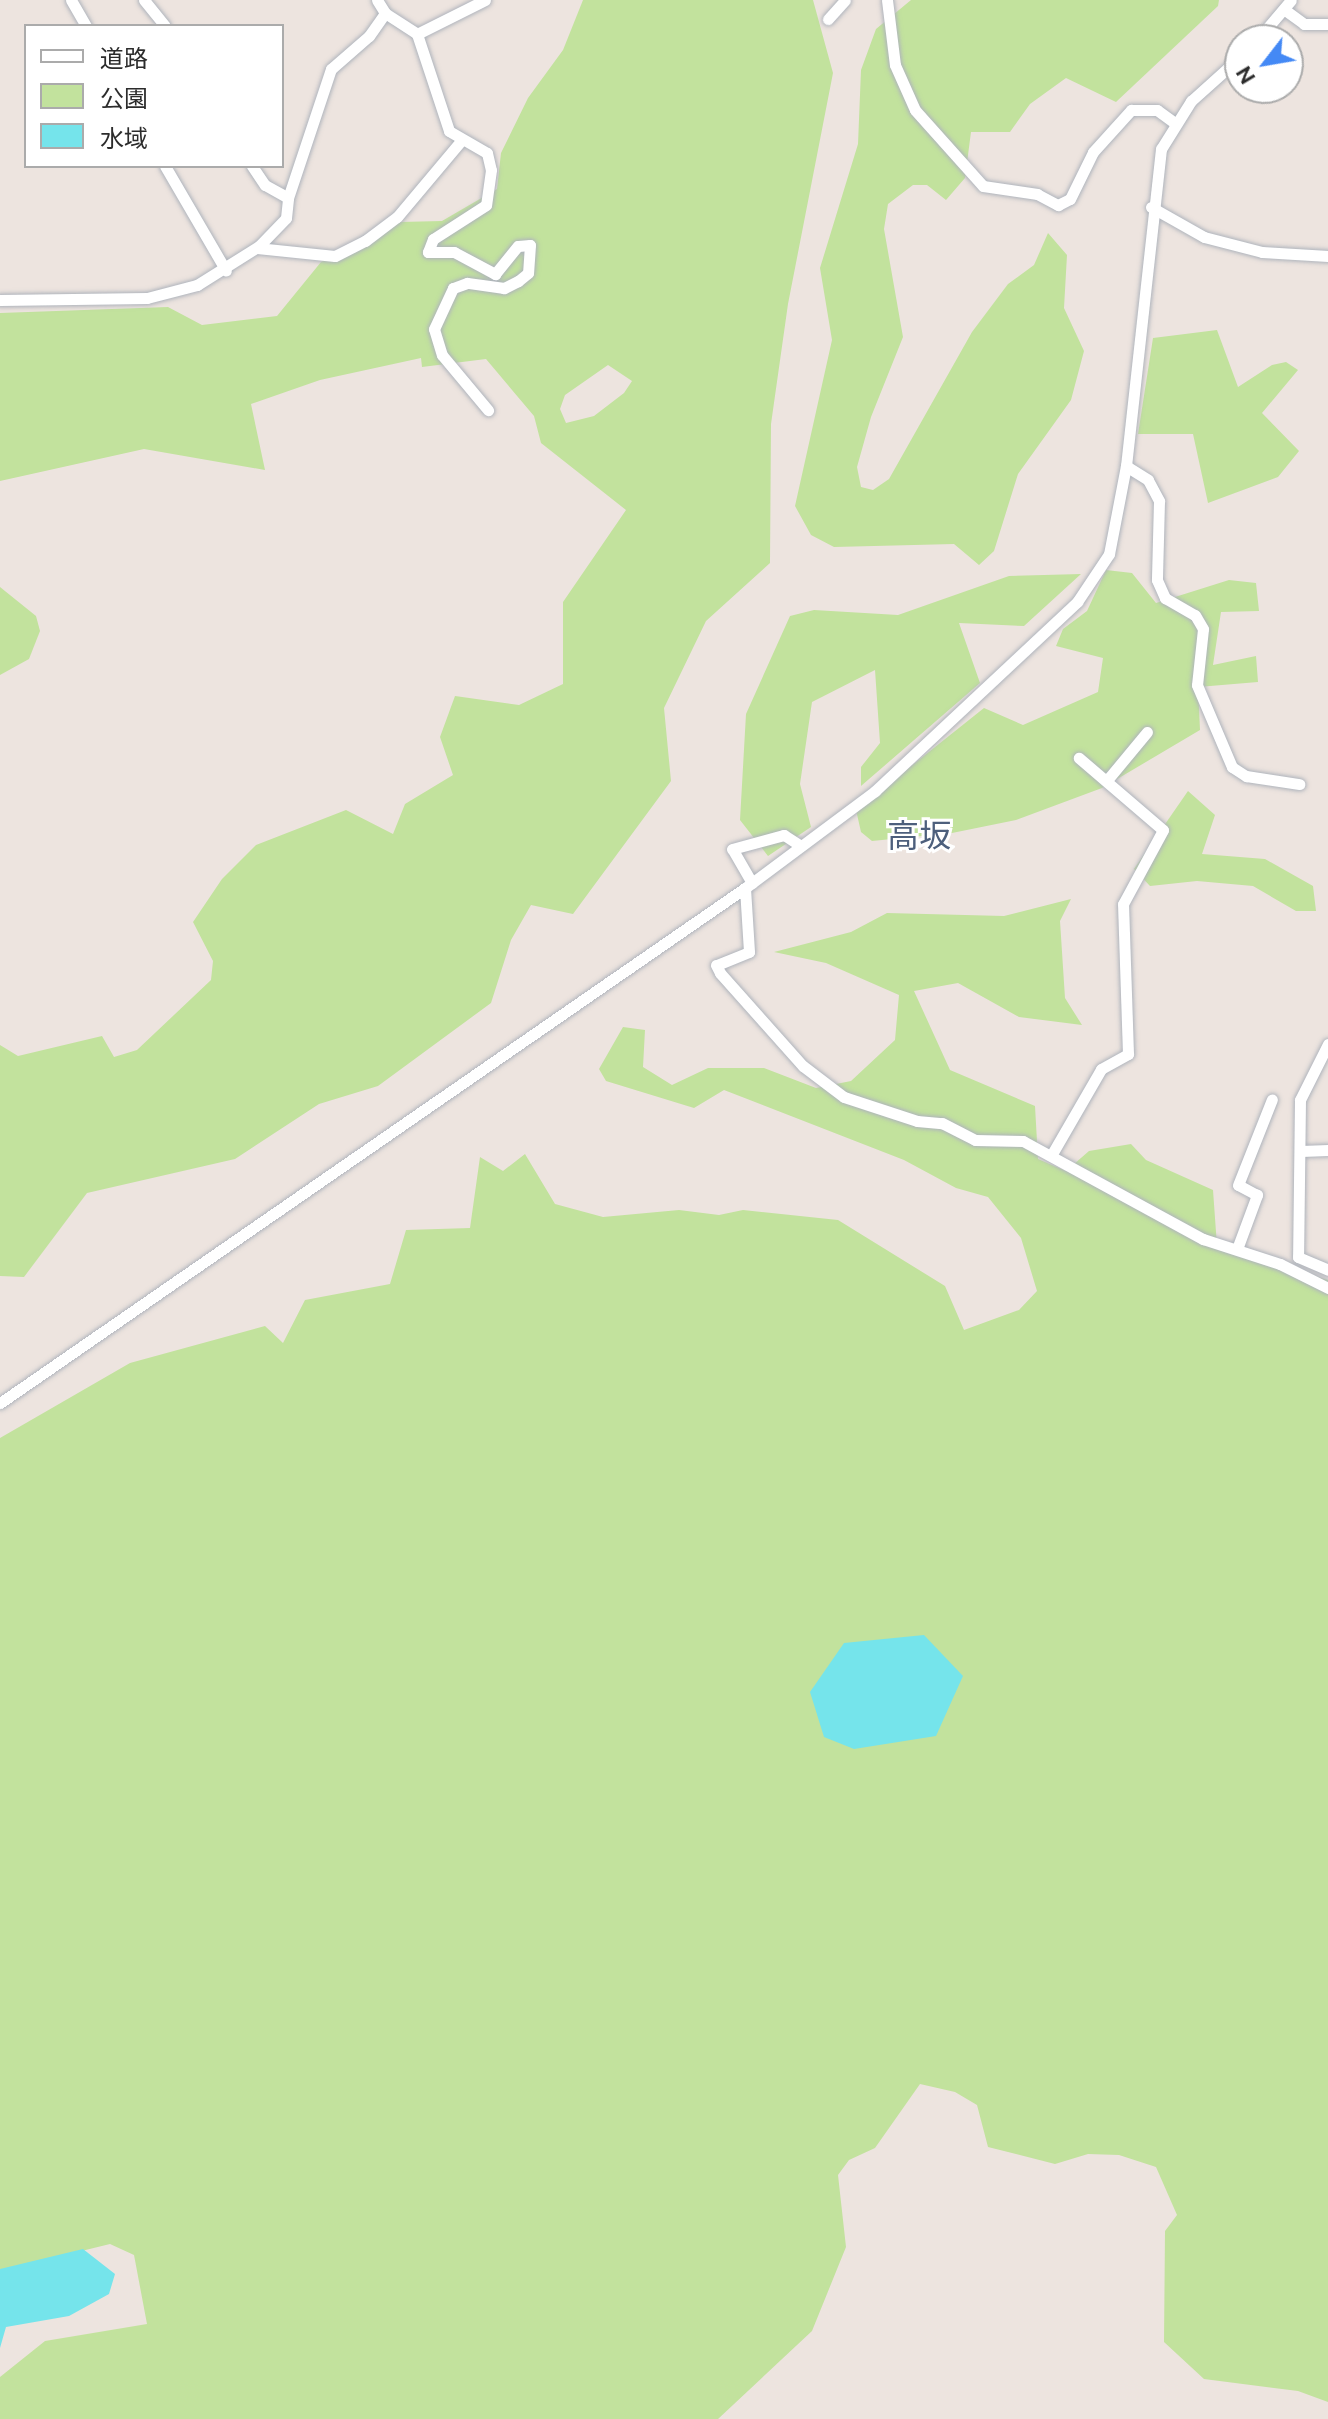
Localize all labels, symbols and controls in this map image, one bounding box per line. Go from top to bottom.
legend [24,24,284,168]
north arrow [1224,24,1304,104]
text: 道路 [100,45,148,72]
text: N [1230,62,1260,89]
text: 公園 [100,85,148,112]
text: 水域 [100,125,148,152]
district label: 高坂 [887,816,951,854]

